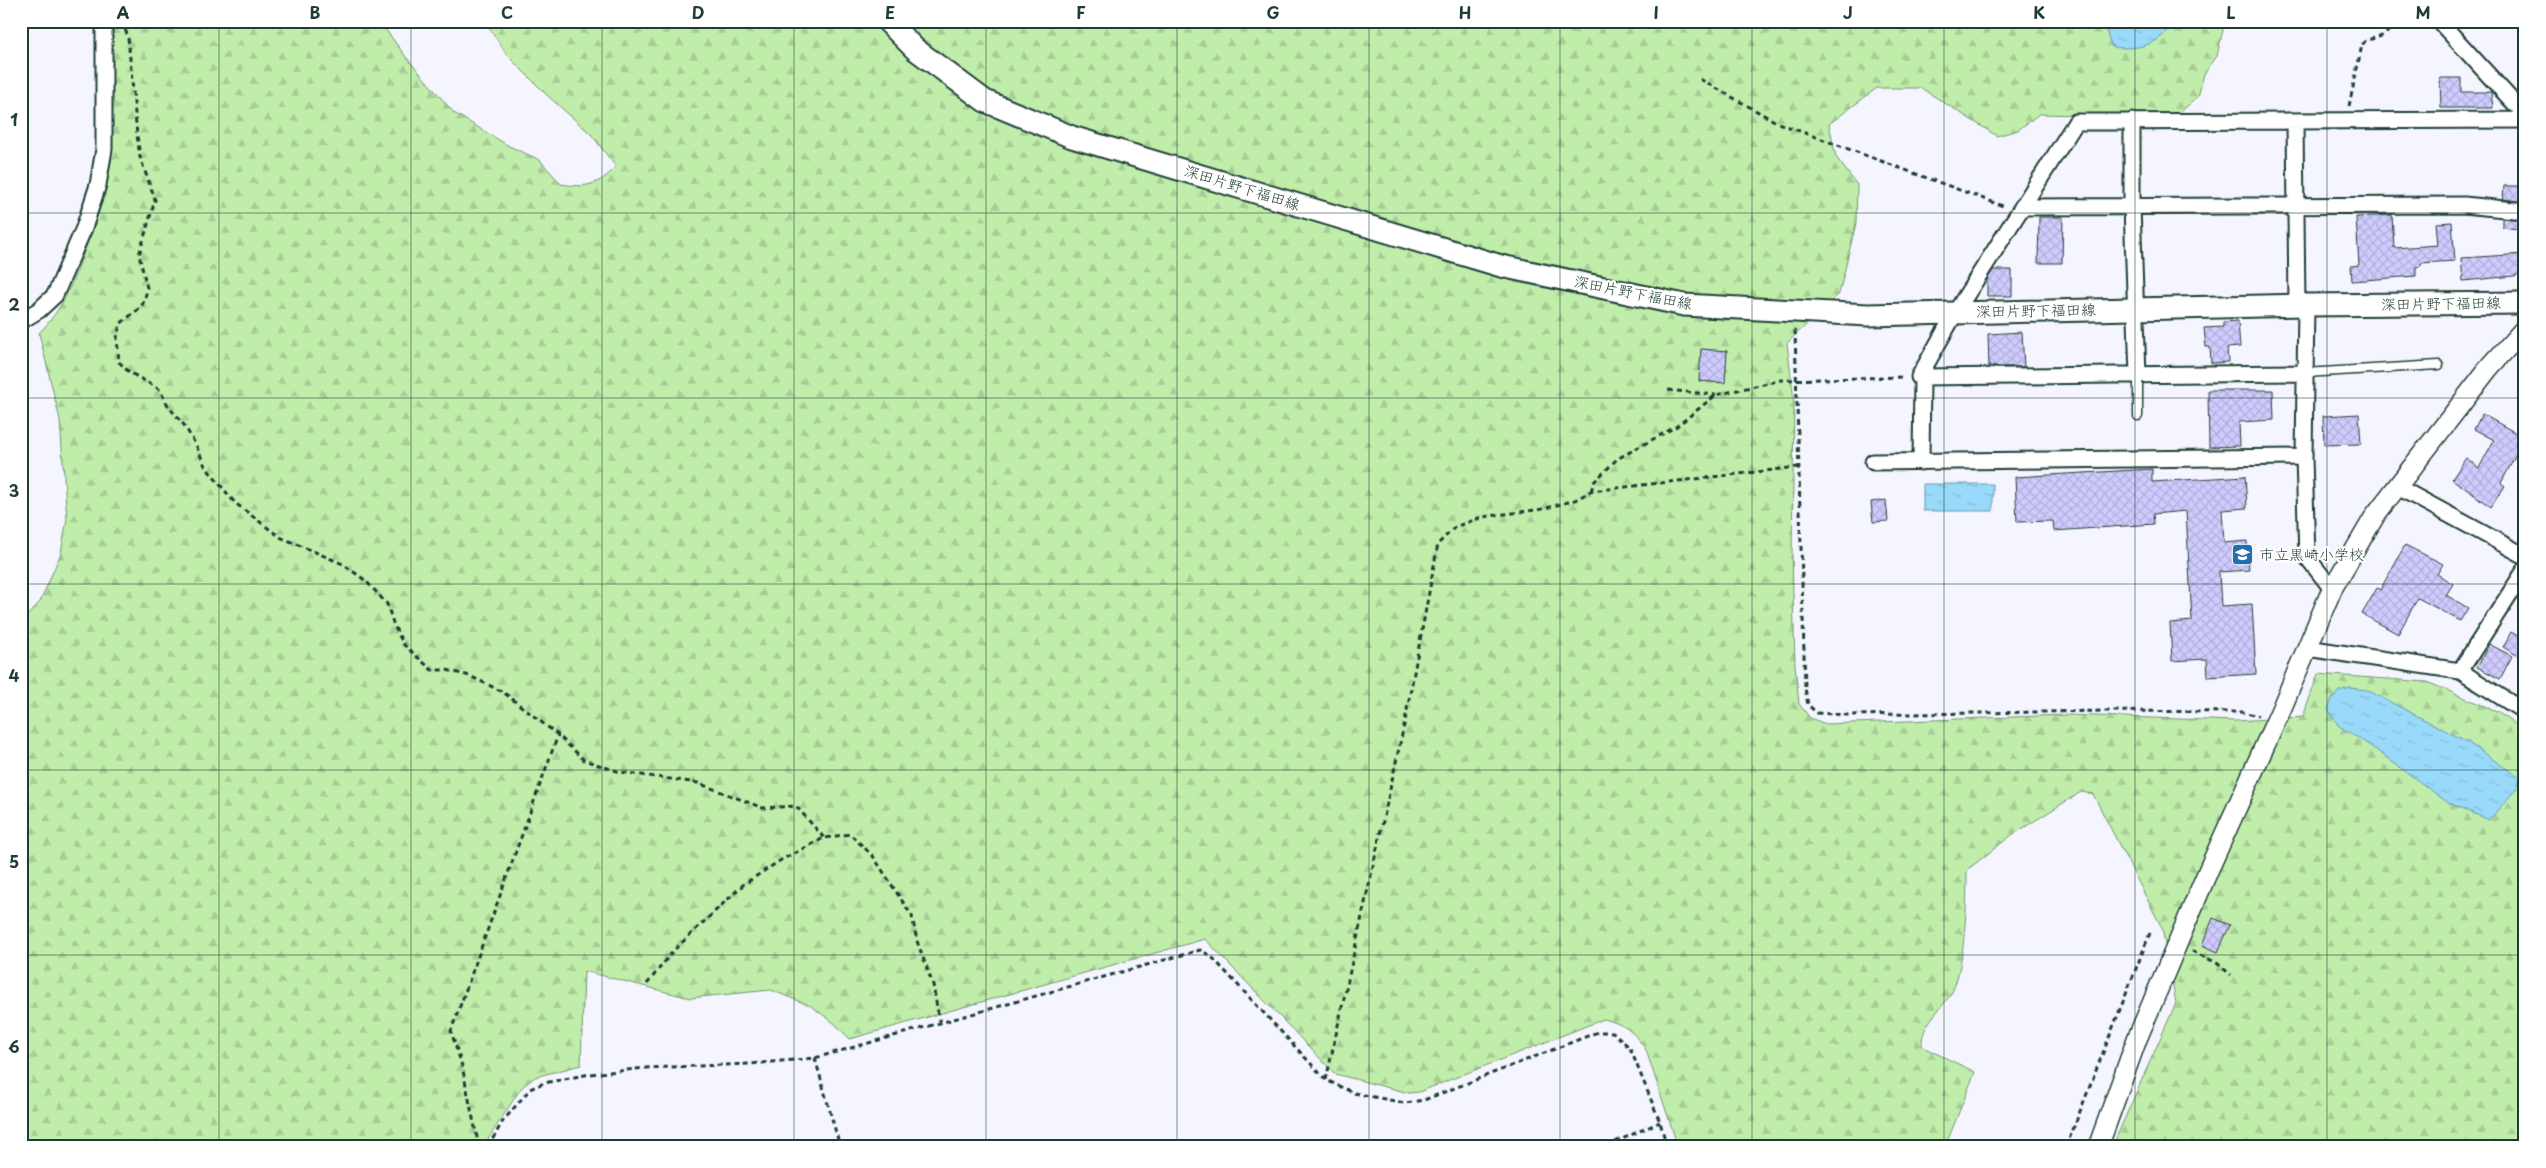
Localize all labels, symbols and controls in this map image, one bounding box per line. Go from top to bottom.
text: A [117,0,130,24]
text: B [310,0,321,24]
text: C [501,0,513,24]
text: D [692,0,704,24]
text: E [885,0,895,24]
text: F [1076,0,1086,24]
text: G [1266,0,1280,24]
text: H [1459,0,1471,24]
text: I [1653,0,1659,24]
text: J [1843,0,1853,24]
text: K [2033,0,2045,24]
text: L [2226,0,2236,24]
text: M [2415,0,2431,24]
text: 1 [10,107,18,131]
street label: 深田片野下福田線 [1182,158,1303,215]
street label: 深田片野下福田線 [1572,269,1694,314]
street label: 深田片野下福田線 [2381,290,2501,315]
text: 2 [8,292,20,316]
street label: 深田片野下福田線 [1976,297,2096,322]
text: 3 [9,478,19,502]
place label: 市立黒崎小学校 [2259,542,2364,565]
school or university icon: 市立黒崎小学校 [2231,543,2255,567]
text: 4 [9,663,20,687]
text: 5 [9,849,19,873]
text: 6 [8,1034,20,1058]

